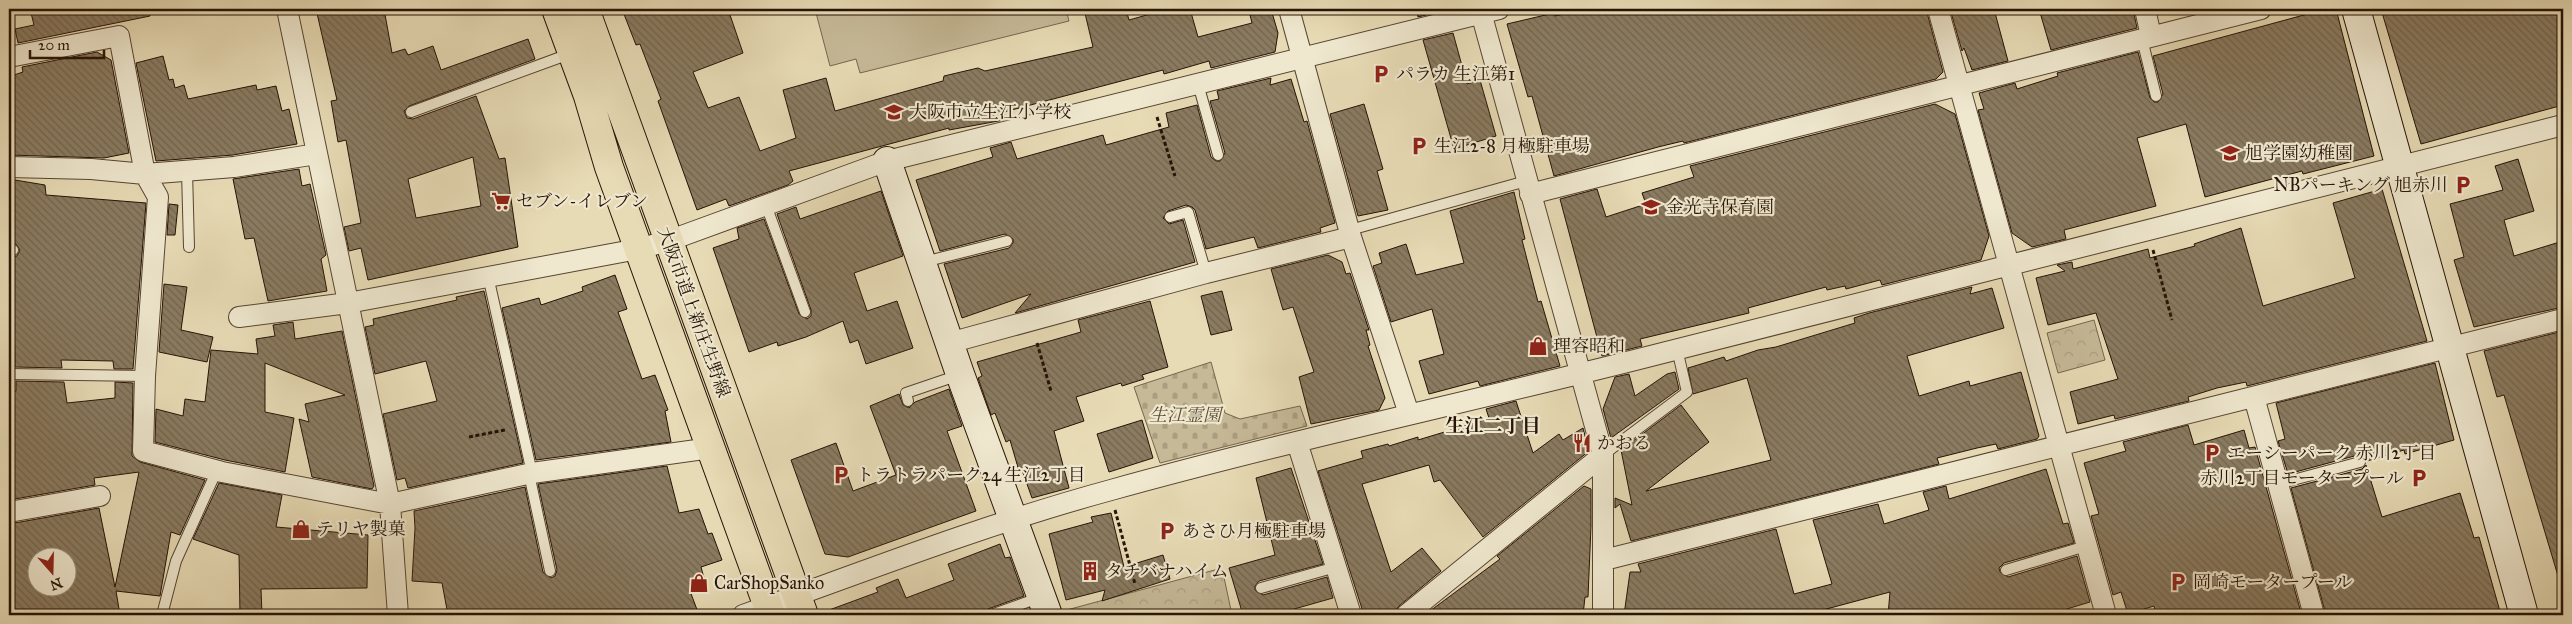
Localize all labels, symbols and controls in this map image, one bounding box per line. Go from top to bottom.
scale bar [30,28,104,60]
text: 20 m [38,36,70,54]
parking icon: パラカ 生江第1 [1370,63,1392,85]
place label: パラカ 生江第1 [1396,63,1515,85]
school or university icon: 大阪市立生江小学校 [883,101,905,123]
place label: 大阪市立生江小学校 [909,101,1071,123]
parking icon: 生江2-8 月極駐車場 [1408,135,1430,157]
place label: 生江2-8 月極駐車場 [1434,135,1590,157]
school or university icon: 旭学園幼稚園 [2219,142,2241,164]
place label: 旭学園幼稚園 [2245,142,2353,164]
place label: NBパーキング 旭赤川 [2273,174,2448,196]
parking icon: NBパーキング 旭赤川 [2452,174,2474,196]
supermarket icon: セブン-イレブン [490,190,512,212]
place label: セブン-イレブン [516,190,648,212]
school or university icon: 金光寺保育園 [1640,196,1662,218]
place label: 金光寺保育園 [1666,196,1774,218]
street label: 大阪市道上新庄生野線 [653,224,735,400]
shop icon: 理容昭和 [1527,335,1549,357]
place label: 理容昭和 [1553,335,1625,357]
park label: 生江霊園 [1149,404,1224,426]
district label: 生江二丁目 [1445,414,1541,437]
restaurant icon: かおる [1571,432,1593,454]
place label: かおる [1597,432,1651,454]
parking icon: エーシーパーク 赤川2丁目 [2201,442,2223,464]
place label: エーシーパーク 赤川2丁目 [2227,442,2437,464]
parking icon: トラトラパーク24 生江2丁目 [830,464,852,486]
place label: トラトラパーク24 生江2丁目 [856,464,1086,486]
place label: 赤川2丁目モータープール [2200,467,2404,489]
parking icon: 赤川2丁目モータープール [2408,467,2430,489]
shop icon: テリヤ製菓 [290,518,312,540]
place label: テリヤ製菓 [316,518,406,540]
parking icon: あさひ月極駐車場 [1156,520,1178,542]
place label: あさひ月極駐車場 [1182,520,1326,542]
north arrow [28,546,78,596]
building icon: タチバナハイム [1079,560,1101,582]
place label: タチバナハイム [1105,560,1229,582]
parking icon: 岡崎モータープール [2167,571,2189,593]
place label: 岡崎モータープール [2193,571,2352,593]
shop icon: CarShopSanko [688,572,710,594]
place label: CarShopSanko [714,572,824,594]
text: N [48,574,65,594]

